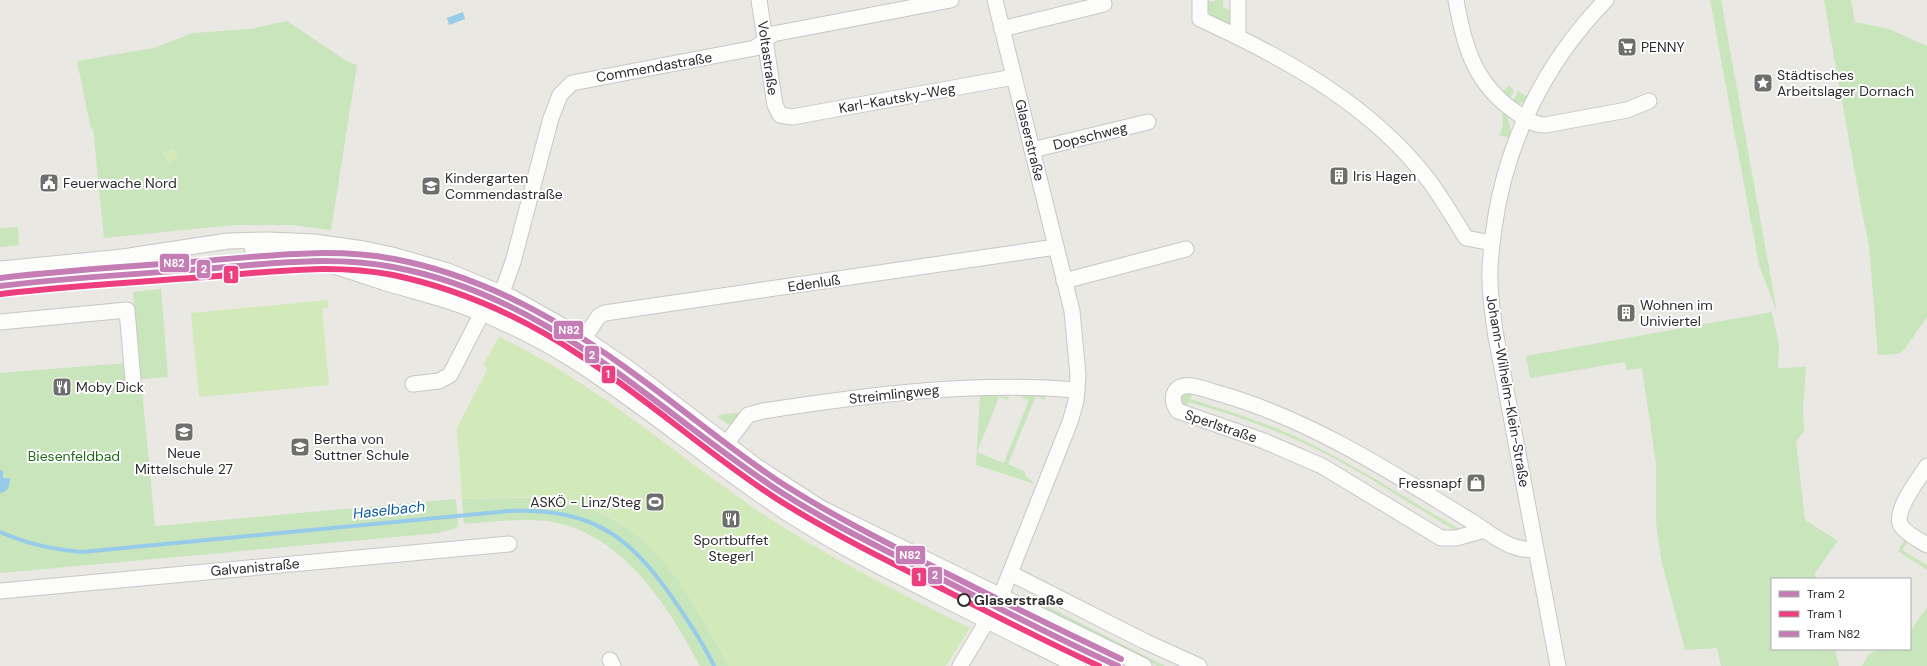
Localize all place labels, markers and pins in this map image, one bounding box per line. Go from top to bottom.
supermarket icon: PENNY [1616,36,1638,58]
place label: PENNY [1641,38,1685,56]
place label: Städtisches Arbeitslager Dornach [1777,66,1914,100]
place icon: Städtisches Arbeitslager Dornach [1752,72,1774,94]
building icon: Iris Hagen [1328,165,1350,187]
place label: Iris Hagen [1353,167,1416,185]
place label: Kindergarten Commendastraße [445,169,563,203]
public building icon: Feuerwache Nord [38,172,60,194]
place label: Feuerwache Nord [63,174,177,192]
school or university icon: Kindergarten Commendastraße [420,175,442,197]
place label: Wohnen im Univiertel [1640,296,1713,330]
building icon: Wohnen im Univiertel [1615,302,1637,324]
restaurant icon: Moby Dick [51,376,73,398]
place label: Moby Dick [76,378,144,396]
school or university icon: Neue Mittelschule 27 [173,421,195,443]
place label: Bertha von Suttner Schule [314,430,409,464]
school or university icon: Bertha von Suttner Schule [289,436,311,458]
place label: Neue Mittelschule 27 [135,444,233,478]
shop icon: Fressnapf [1465,472,1487,494]
place label: Fressnapf [1398,474,1462,492]
sports icon: ASKÖ - Linz/Steg [644,491,666,513]
place label: ASKÖ - Linz/Steg [530,493,641,511]
restaurant icon: Sportbuffet Stegerl [720,508,742,530]
place label: Sportbuffet Stegerl [693,531,769,565]
place label: Glaserstraße [974,591,1064,609]
marker: Glaserstraße [957,593,971,607]

